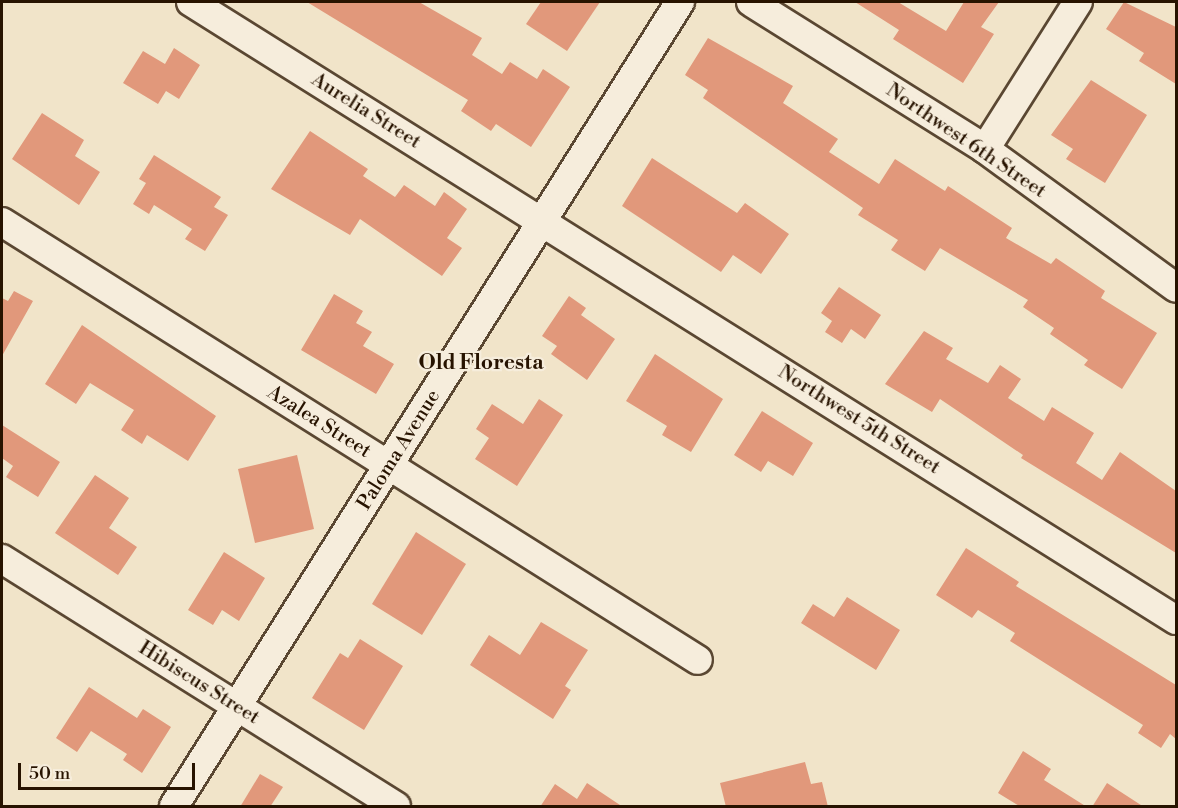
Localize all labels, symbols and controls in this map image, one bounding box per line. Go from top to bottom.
street label: Aurelia Street [307,68,425,154]
street label: Northwest 6th Street [881,79,1051,203]
district label: Old Floresta [418,350,544,376]
street label: Northwest 5th Street [773,360,945,480]
street label: Azalea Street [263,381,375,463]
street label: Paloma Avenue [352,385,446,515]
street label: Hibiscus Street [134,636,264,730]
scale bar [21,751,198,789]
text: 50 m [29,762,70,785]

